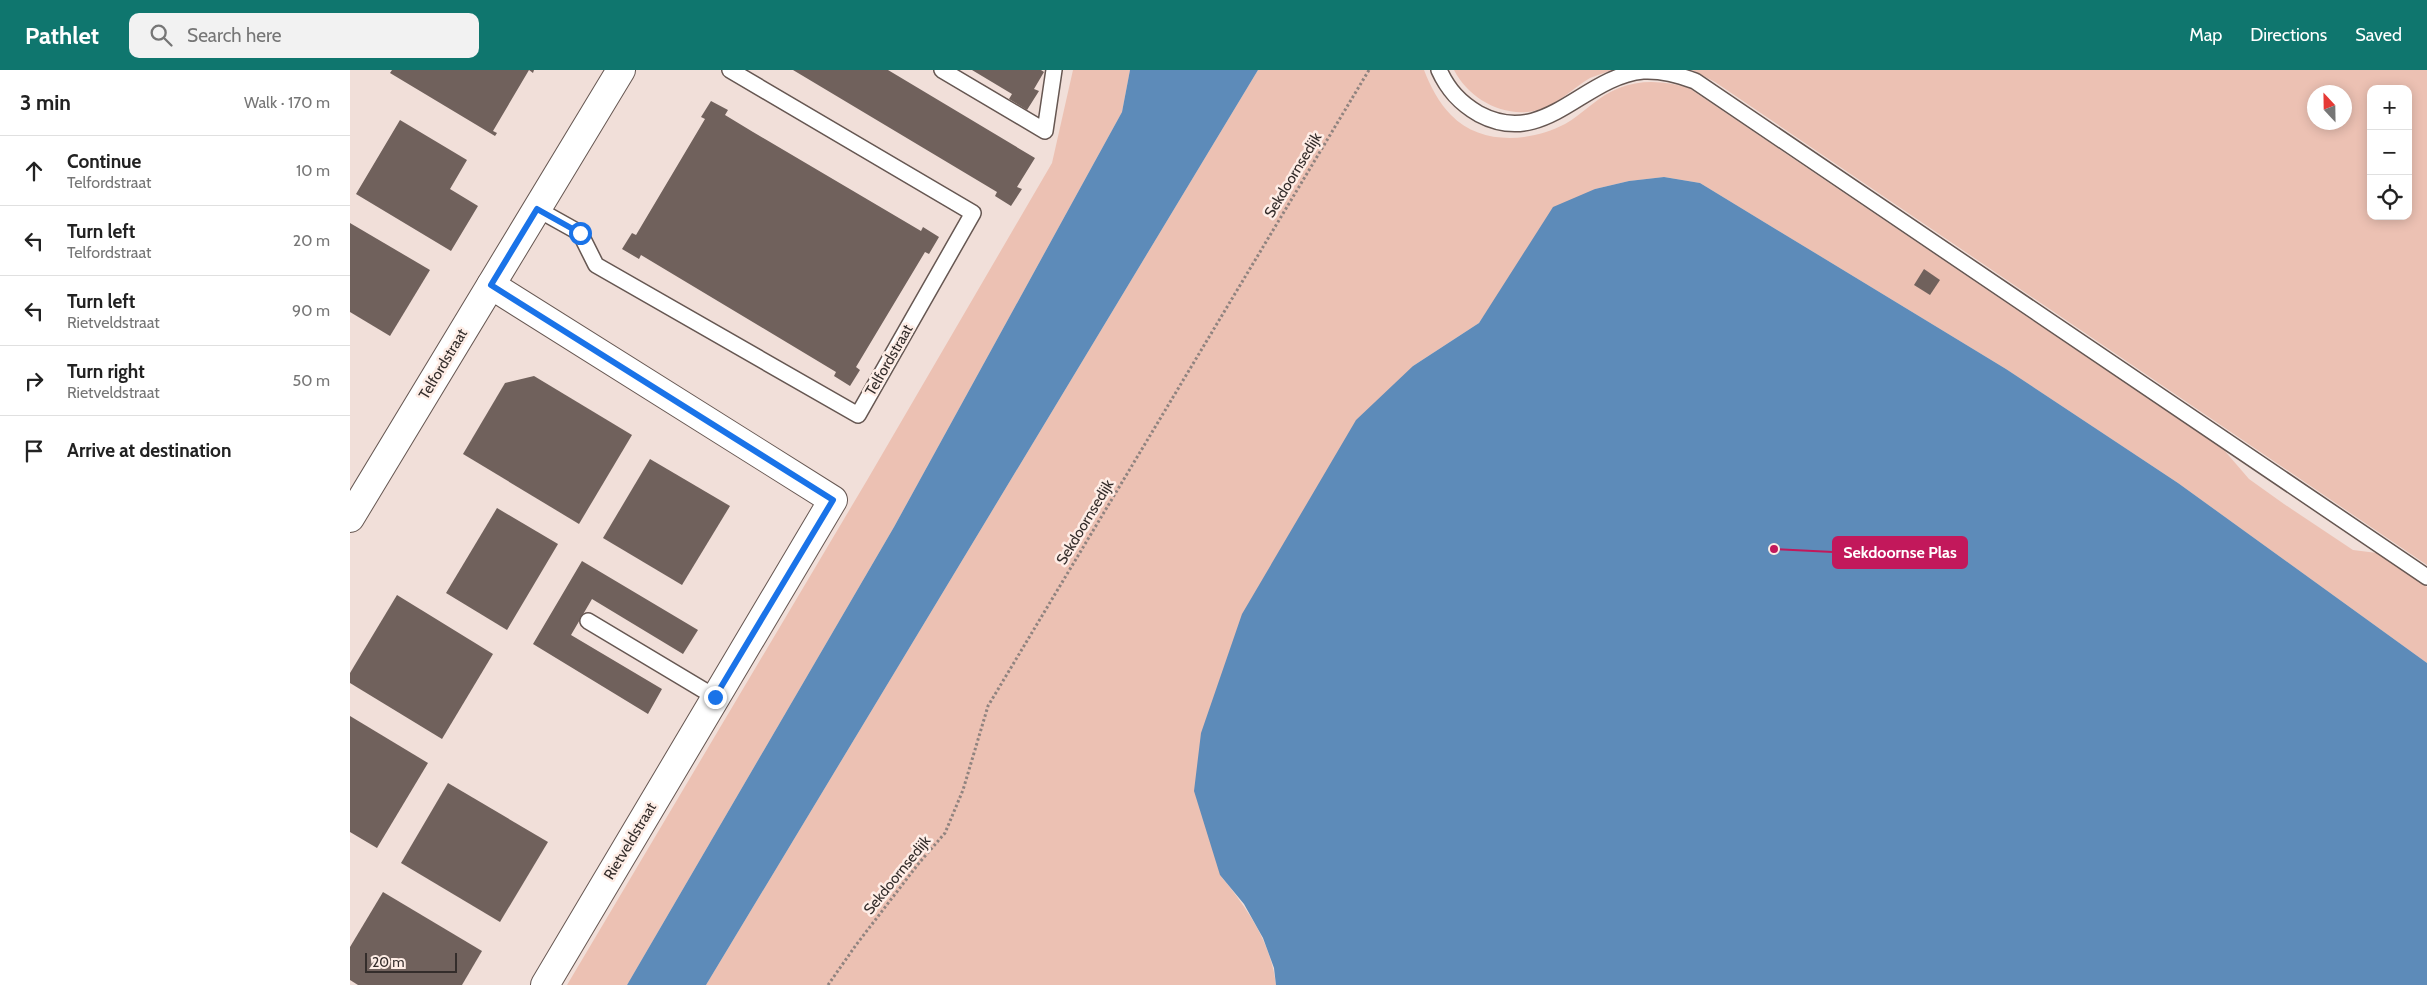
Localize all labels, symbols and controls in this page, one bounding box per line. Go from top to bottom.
search box [129,13,479,58]
text: Pathlet [25,21,99,50]
icon: search [147,21,175,49]
text: Search here [187,24,281,47]
text: Map [2189,24,2222,46]
text: Directions [2250,24,2327,46]
text: Saved [2355,24,2402,46]
north arrow [2307,85,2352,130]
map controls [2367,85,2412,220]
button: + [2367,85,2412,130]
text: 3 min [20,90,71,115]
text: Walk · 170 m [244,93,330,112]
street label: Sekdoornsedijk [1261,129,1326,221]
button: − [2367,130,2412,175]
text: Continue [67,150,141,173]
icon: ahead [20,157,48,185]
text: 10 m [296,161,330,180]
text: Telfordstraat [67,173,151,192]
button: locate [2367,175,2412,220]
text: Turn left [67,220,135,243]
route start [569,222,592,245]
icon: left [20,227,48,255]
text: 20 m [293,231,330,250]
text: Telfordstraat [67,243,151,262]
text: Turn left [67,290,135,313]
icon: left [20,297,48,325]
text: 90 m [292,301,330,320]
text: Rietveldstraat [67,313,160,332]
street label: Telfordstraat [861,321,917,399]
street label: Telfordstraat [415,325,471,403]
text: Turn right [67,360,145,383]
icon: right [20,367,48,395]
text: 50 m [293,371,330,390]
text: Rietveldstraat [67,383,160,402]
icon: arrive [20,437,48,465]
text: Arrive at destination [67,439,231,462]
street label: Sekdoornsedijk [1053,476,1118,568]
callout: Sekdoornse Plas [1833,537,1967,568]
text: Sekdoornse Plas [1843,543,1957,562]
route end [704,686,727,709]
street label: Rietveldstraat [600,799,660,883]
street label: Sekdoornsedijk [860,832,934,918]
scale bar [365,950,458,973]
text: 20 m [372,953,405,971]

